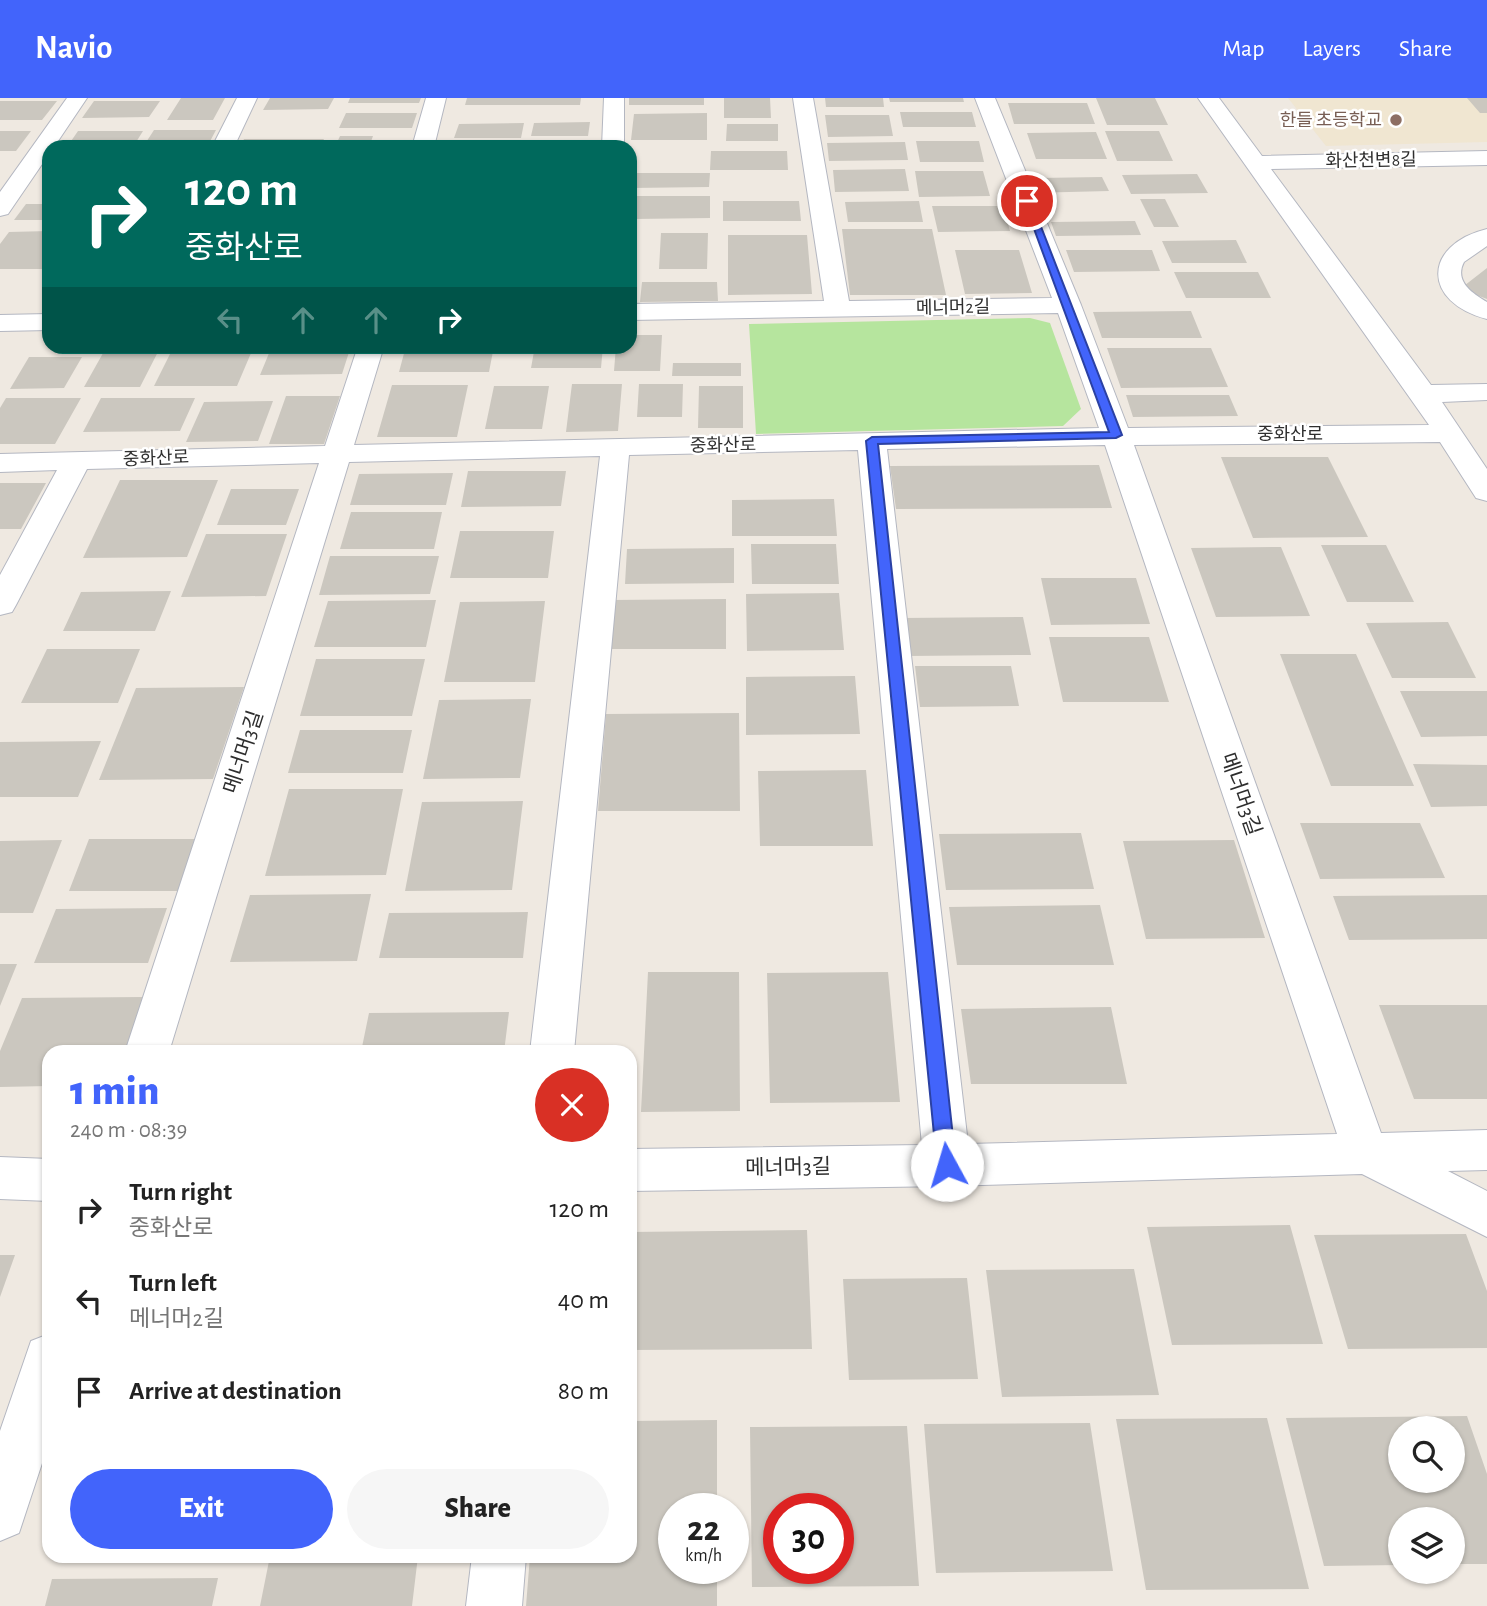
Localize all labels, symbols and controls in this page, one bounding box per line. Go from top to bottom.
text: Navio [35,32,113,65]
text: Map [1222,37,1264,61]
text: Layers [1302,37,1361,61]
text: Share [1399,37,1452,61]
place label: 한들 초등학교 [1280,111,1382,130]
marker: 한들 초등학교 [1388,112,1404,128]
street label: 화산천변8길 [1325,150,1417,171]
text: 120 m [185,166,298,215]
icon: right [70,168,161,259]
pin [997,171,1057,231]
icon: arrive [1008,182,1046,220]
text: 중화산로 [185,232,303,264]
street label: 메너머2길 [916,296,990,318]
icon: left [211,301,249,339]
icon: ahead [284,301,322,339]
icon: ahead [357,301,395,339]
icon: right [430,301,468,339]
street label: 중화산로 [1257,425,1323,444]
street label: 중화산로 [690,435,756,456]
street label: 중화산로 [123,448,189,469]
street label: 메너머3길 [219,708,267,796]
street label: 메너머3길 [1217,750,1265,838]
button: close [535,1068,609,1142]
text: 1 min [70,1070,159,1112]
text: 240 m · 08:39 [70,1119,187,1142]
position arrow [910,1128,984,1202]
street label: 메너머3길 [745,1155,831,1179]
text: Turn right [129,1179,232,1205]
icon: right [70,1191,108,1229]
text: 120 m [549,1196,609,1222]
text: 중화산로 [129,1217,214,1240]
text: Turn left [129,1270,217,1296]
icon: left [70,1282,108,1320]
text: 40 m [558,1287,609,1313]
text: 메너머2길 [129,1308,224,1331]
icon: arrive [70,1373,108,1411]
text: Arrive at destination [129,1378,342,1404]
text: 80 m [558,1378,609,1404]
map controls [1388,1416,1465,1584]
button: search [1388,1416,1465,1493]
button: Exit [70,1469,333,1549]
button: Share [347,1469,609,1549]
speed limit sign: 30 [763,1493,854,1584]
button: layers [1388,1507,1465,1584]
text: 22 [687,1512,720,1547]
text: km/h [685,1547,722,1565]

